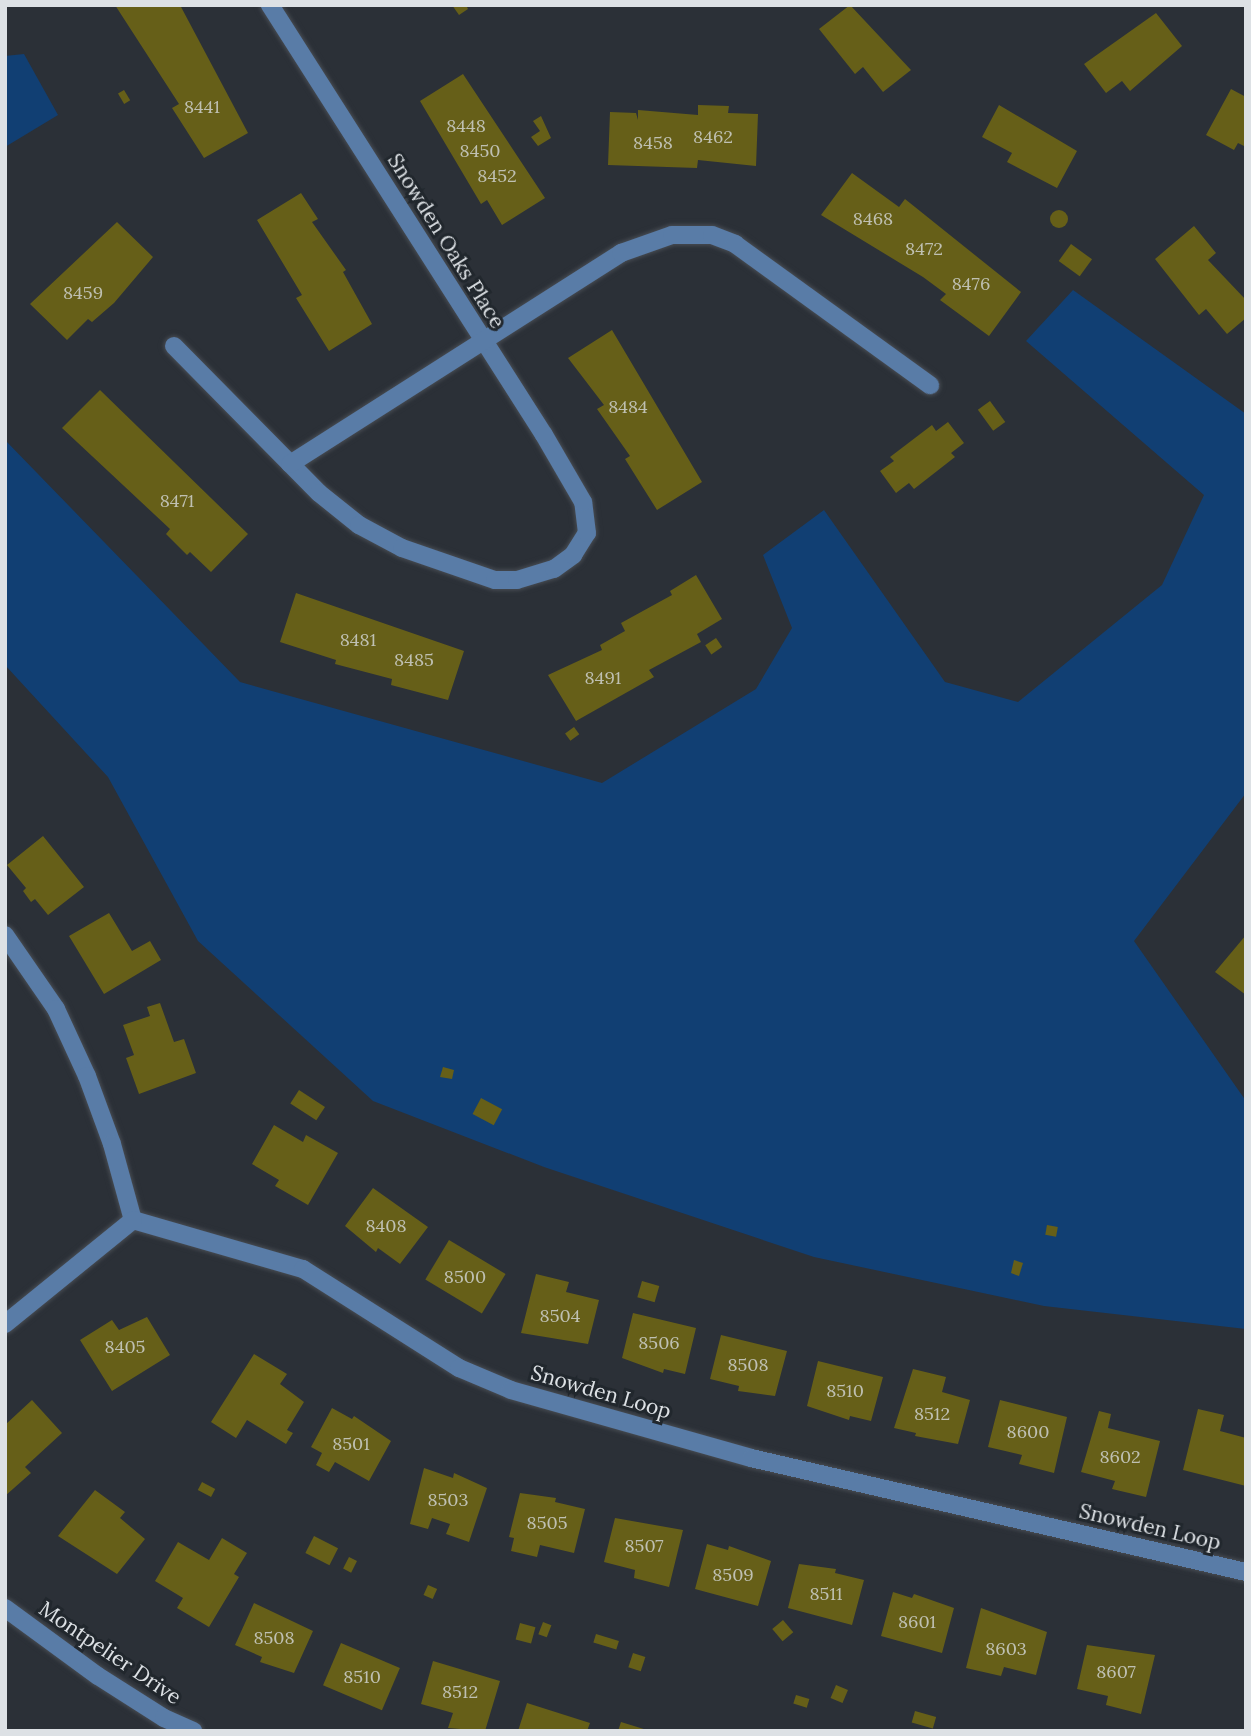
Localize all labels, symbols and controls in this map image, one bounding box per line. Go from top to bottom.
house number: 8441 [184,96,220,118]
house number: 8448 [446,115,486,137]
house number: 8462 [693,126,733,148]
house number: 8458 [633,132,673,154]
house number: 8450 [460,140,500,162]
street label: Snowden Oaks Place [382,149,510,333]
house number: 8452 [477,165,517,187]
house number: 8468 [853,208,893,230]
house number: 8472 [905,238,943,260]
house number: 8476 [952,273,990,295]
house number: 8459 [63,282,103,304]
house number: 8484 [608,396,648,418]
house number: 8471 [160,490,194,512]
house number: 8481 [340,629,376,651]
house number: 8485 [394,649,434,671]
house number: 8491 [585,667,621,689]
house number: 8408 [365,1215,407,1237]
house number: 8500 [444,1266,486,1288]
house number: 8504 [540,1305,580,1327]
house number: 8506 [638,1332,680,1354]
house number: 8405 [105,1336,145,1358]
house number: 8508 [727,1354,769,1376]
street label: Snowden Loop [528,1360,674,1424]
house number: 8510 [826,1380,864,1402]
house number: 8512 [914,1403,950,1425]
house number: 8600 [1007,1421,1049,1443]
house number: 8501 [332,1433,370,1455]
house number: 8602 [1099,1446,1141,1468]
house number: 8503 [427,1489,469,1511]
street label: Snowden Loop [1077,1498,1223,1556]
house number: 8505 [527,1512,567,1534]
house number: 8507 [624,1535,664,1557]
house number: 8509 [712,1564,754,1586]
house number: 8511 [809,1583,843,1605]
street label: Montpelier Drive [34,1596,186,1710]
house number: 8601 [898,1611,936,1633]
house number: 8508 [253,1627,295,1649]
house number: 8603 [985,1638,1027,1660]
house number: 8607 [1096,1661,1136,1683]
house number: 8510 [343,1666,381,1688]
house number: 8512 [442,1681,478,1703]

